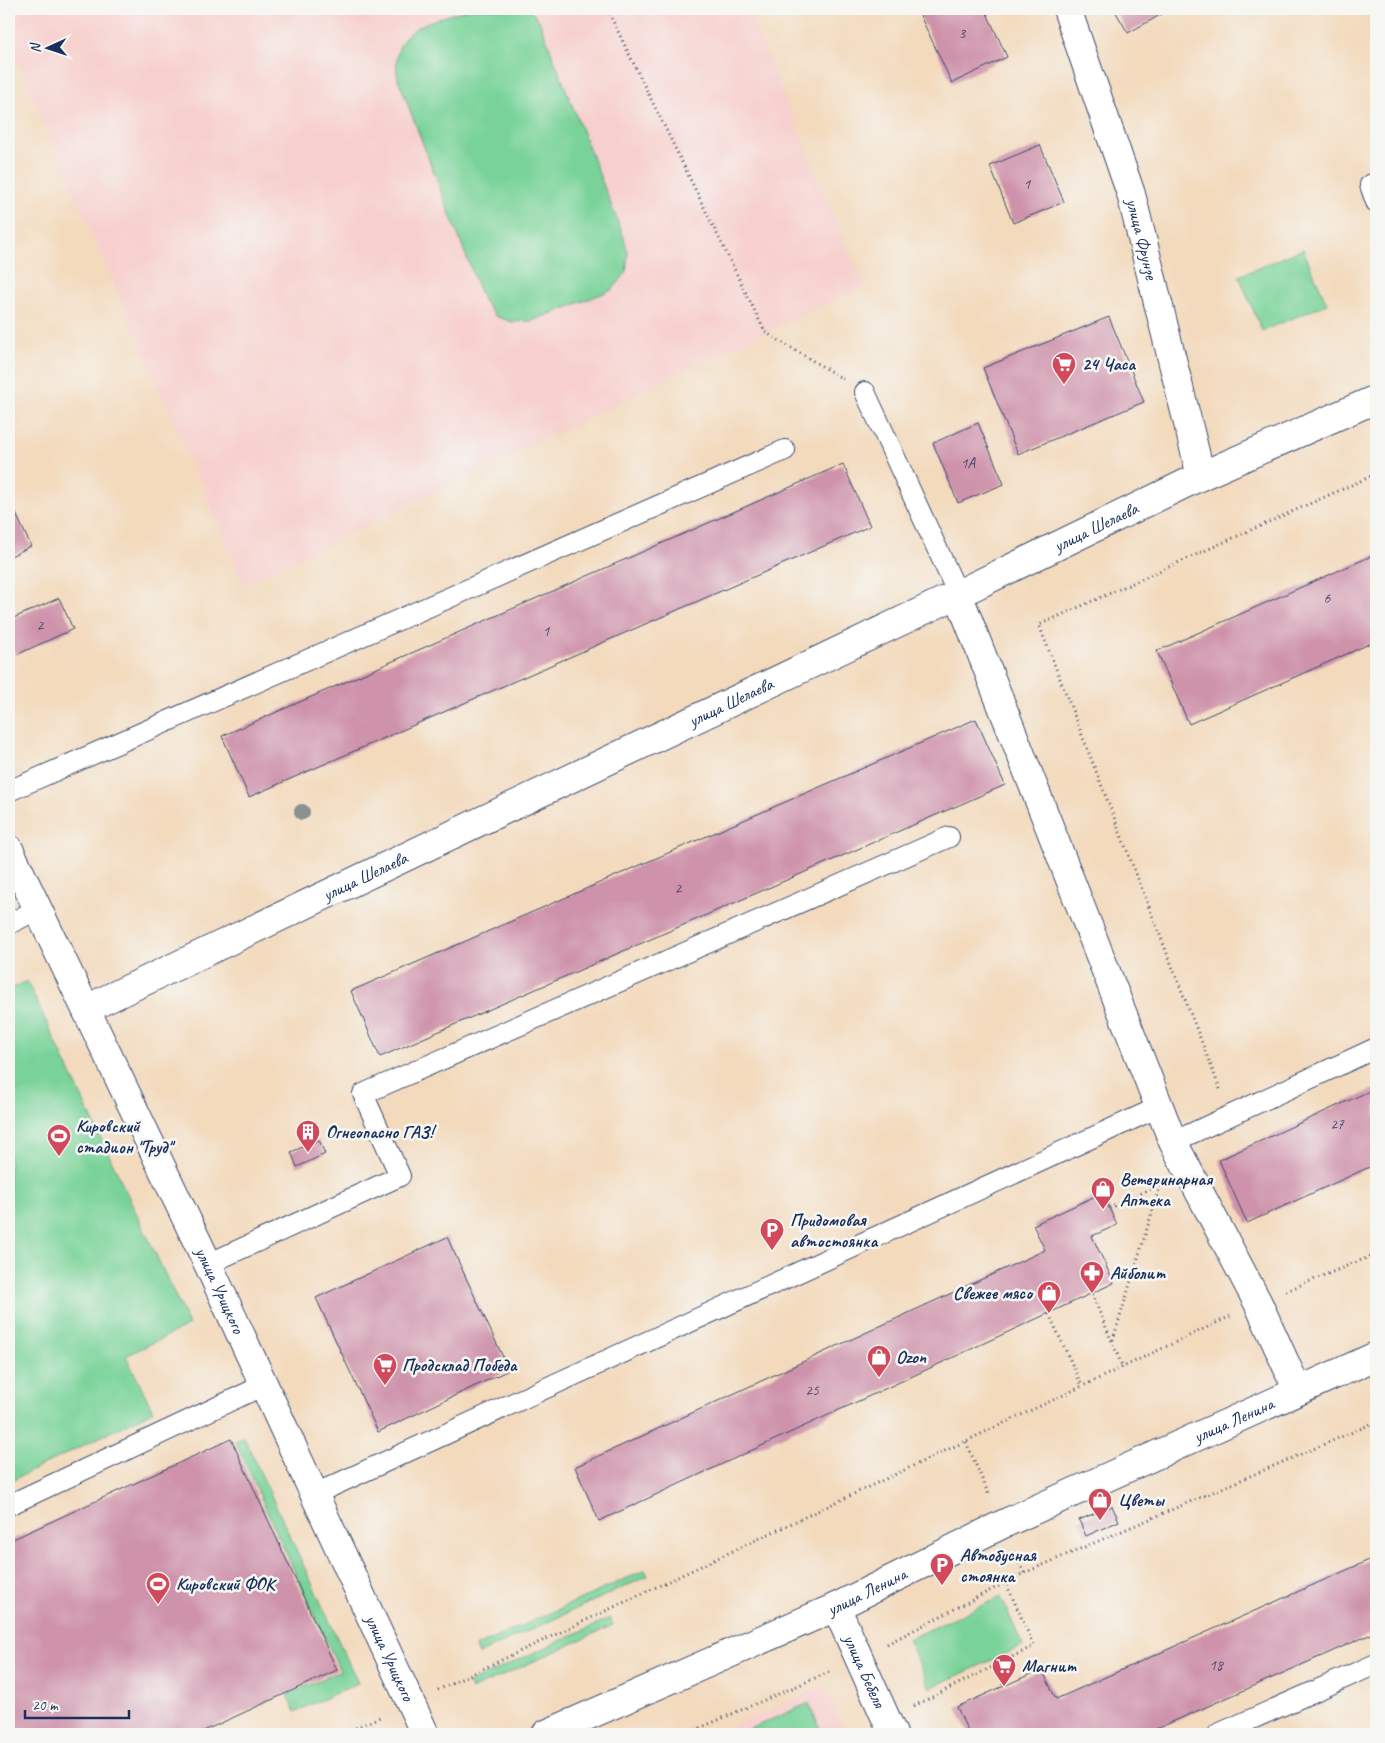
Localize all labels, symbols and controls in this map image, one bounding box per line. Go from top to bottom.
north arrow [22,22,72,72]
house number: 3 [959,24,967,43]
text: N [27,42,44,53]
house number: 1 [1024,175,1032,194]
street label: улица Фрунзе [1121,195,1163,283]
supermarket icon: 24 Часа [1051,351,1077,385]
place label: 24 Часа [1082,353,1136,375]
house number: 1А [961,454,977,473]
street label: улица Шелаева [1049,497,1143,557]
house number: 6 [1324,589,1332,608]
house number: 2 [37,616,45,635]
house number: 1 [543,622,551,641]
street label: улица Шелаева [684,672,778,732]
street label: улица Шелаева [318,846,412,906]
house number: 2 [675,879,683,898]
place label: Кировский стадион "Труд" [76,1115,176,1158]
house number: 27 [1330,1115,1345,1134]
building icon: Огнеопасно ГАЗ! [295,1119,321,1153]
place label: Огнеопасно ГАЗ! [326,1121,437,1143]
sports icon: Кировский стадион "Труд" [46,1123,72,1157]
place label: Ветеринарная Аптека [1120,1168,1213,1211]
shop icon: Ветеринарная Аптека [1090,1176,1116,1210]
place label: Придомовая автостоянка [790,1209,879,1252]
parking icon: Придомовая автостоянка [759,1217,785,1251]
street label: улица Урицкого [190,1242,250,1338]
pharmacy icon: Айболит [1079,1260,1105,1294]
place label: Айболит [1110,1262,1166,1284]
shop icon: Свежее мясо [1036,1280,1062,1314]
place label: Свежее мясо [953,1282,1034,1304]
shop icon: Ozon [866,1344,892,1378]
place label: Ozon [896,1346,927,1368]
supermarket icon: Продсклад Победа [372,1352,398,1386]
place label: Продсклад Победа [402,1354,518,1376]
house number: 25 [805,1381,820,1400]
street label: улица Ленина [1189,1392,1279,1448]
shop icon: Цветы [1087,1487,1113,1521]
place label: Цветы [1118,1489,1166,1511]
place label: Автобусная стоянка [960,1544,1037,1587]
parking icon: Автобусная стоянка [929,1552,955,1586]
street label: улица Ленина [823,1562,911,1621]
sports icon: Кировский ФОК [145,1571,171,1605]
place label: Кировский ФОК [176,1573,278,1595]
street label: улица Урицкого [360,1610,420,1706]
street label: улица Бебеля [838,1630,891,1712]
supermarket icon: Магнит [991,1653,1017,1687]
place label: Магнит [1022,1655,1077,1677]
house number: 18 [1209,1656,1224,1675]
scale bar [25,1688,129,1720]
text: 20 m [32,1696,59,1715]

